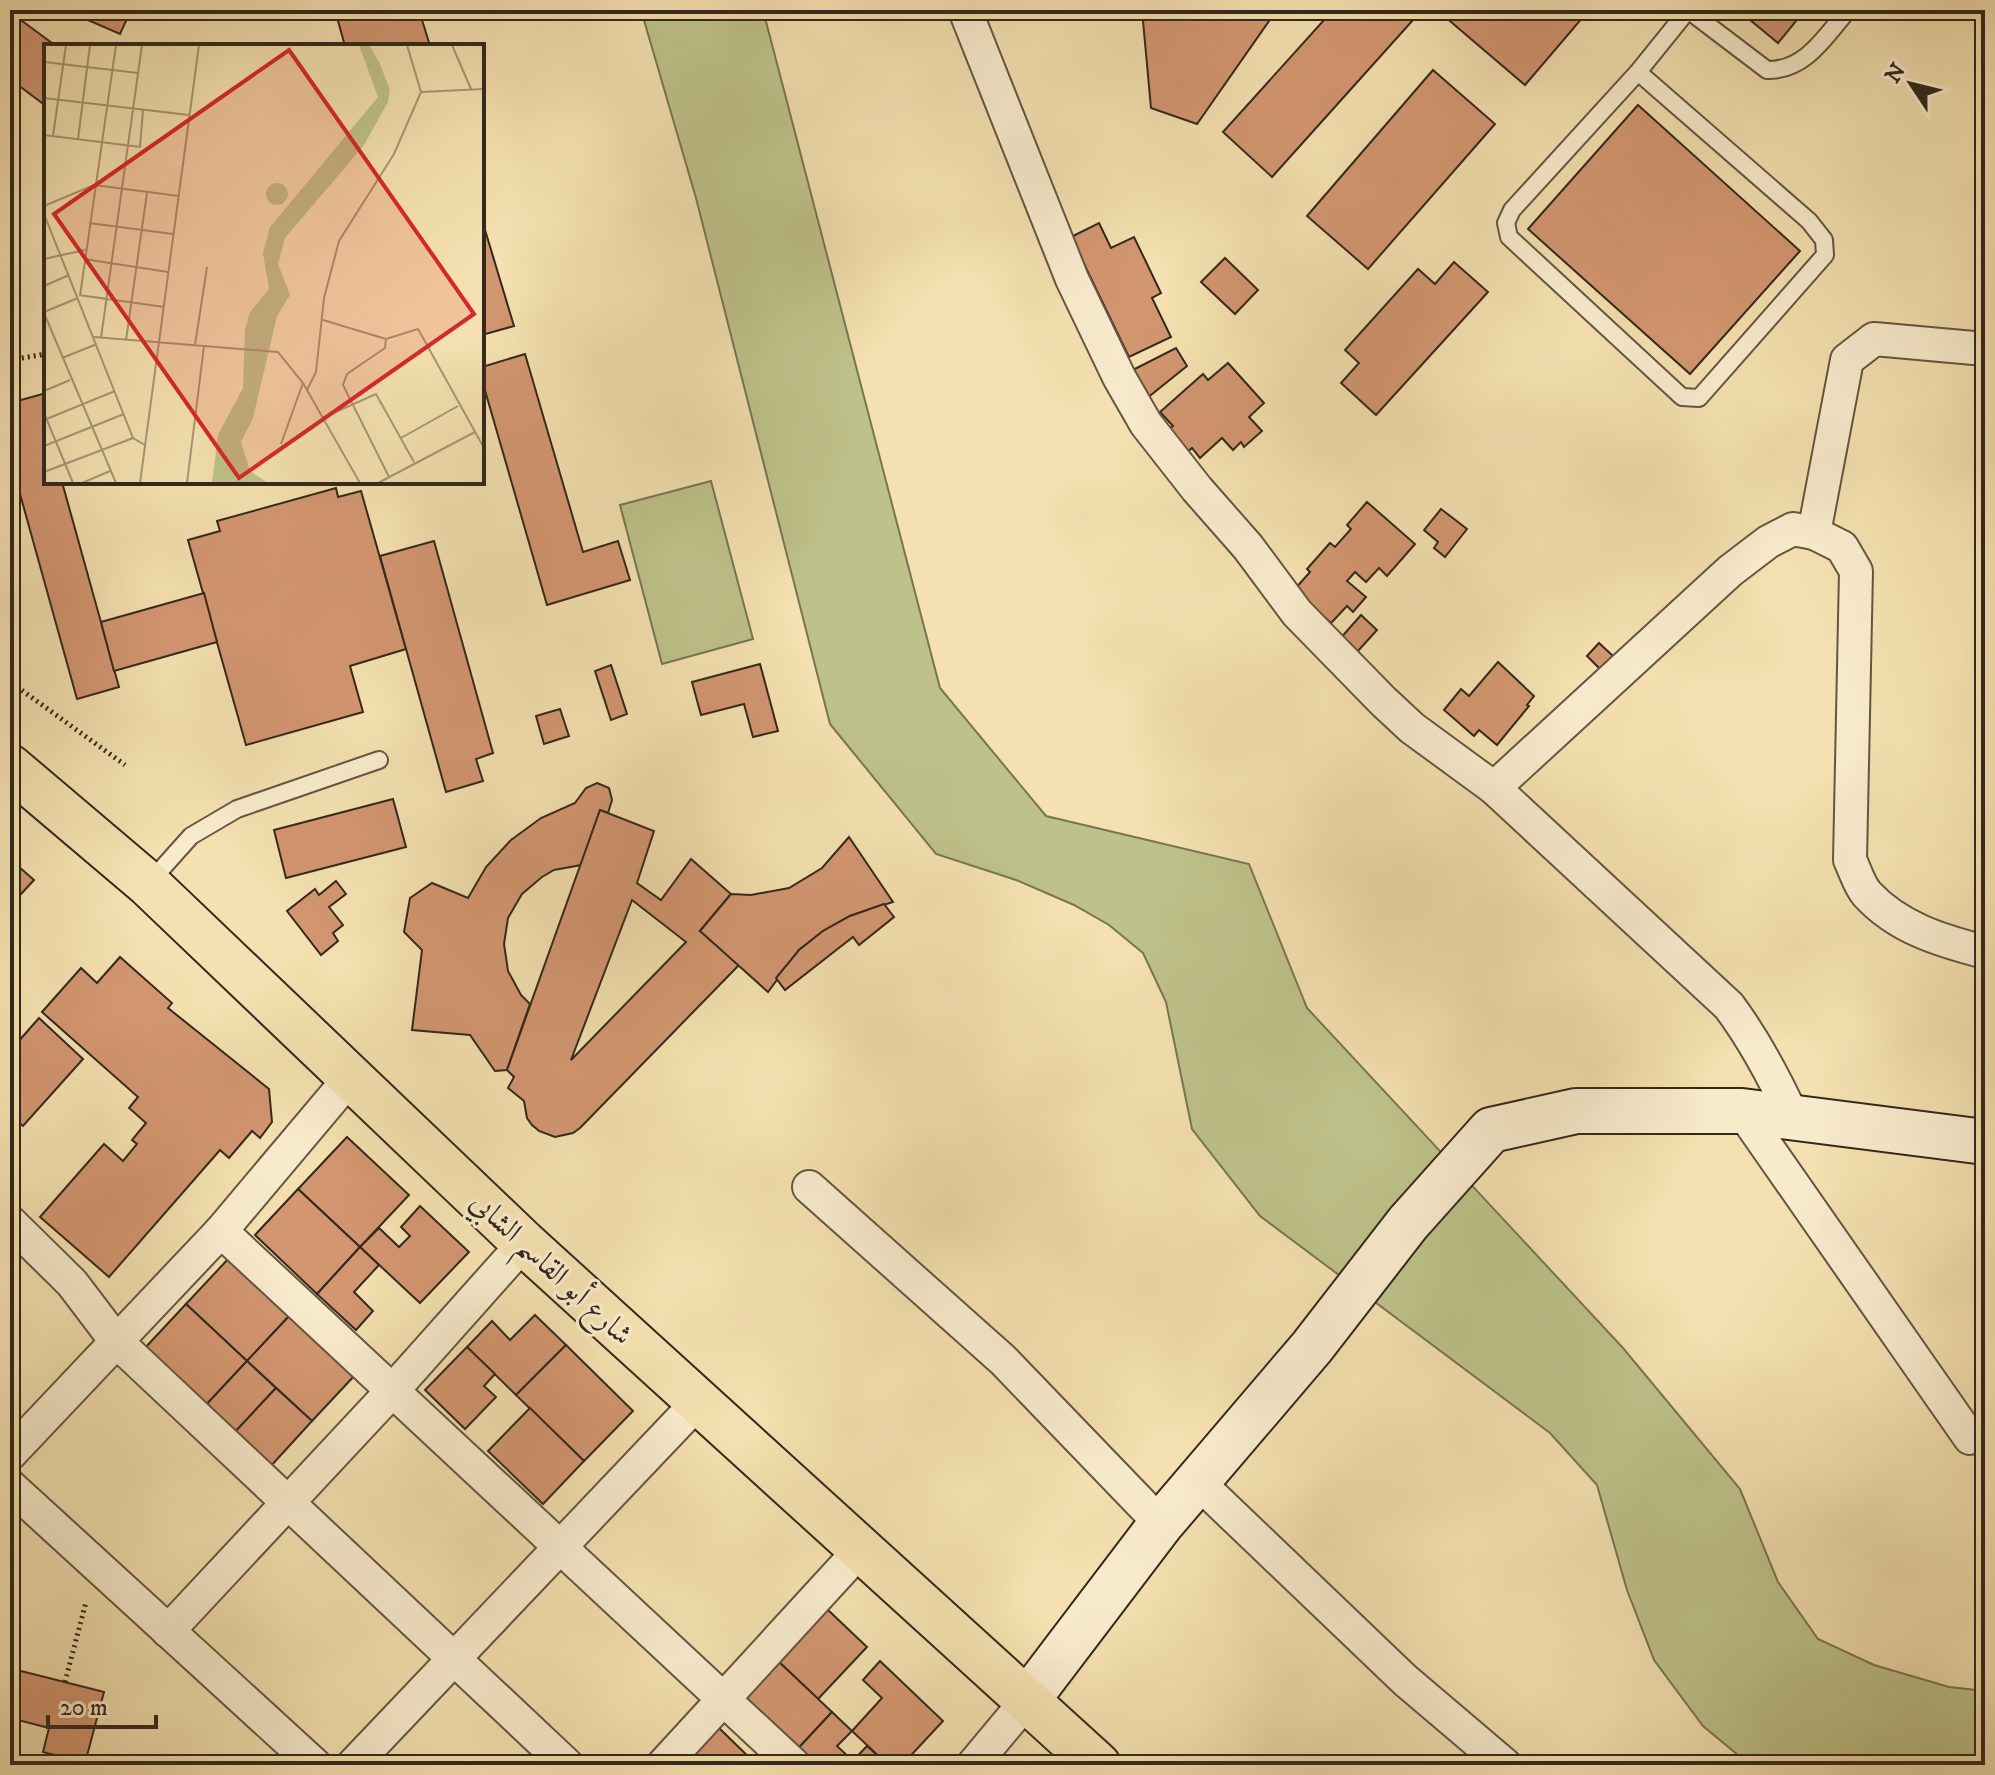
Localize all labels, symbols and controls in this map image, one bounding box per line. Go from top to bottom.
inset map [44,44,484,484]
north arrow [1871,44,1951,124]
text: N [1880,58,1912,89]
street label: شارع أبو القاسم الشابي [456,1181,643,1361]
scale bar [48,1679,156,1729]
text: 20 m [60,1693,108,1723]

